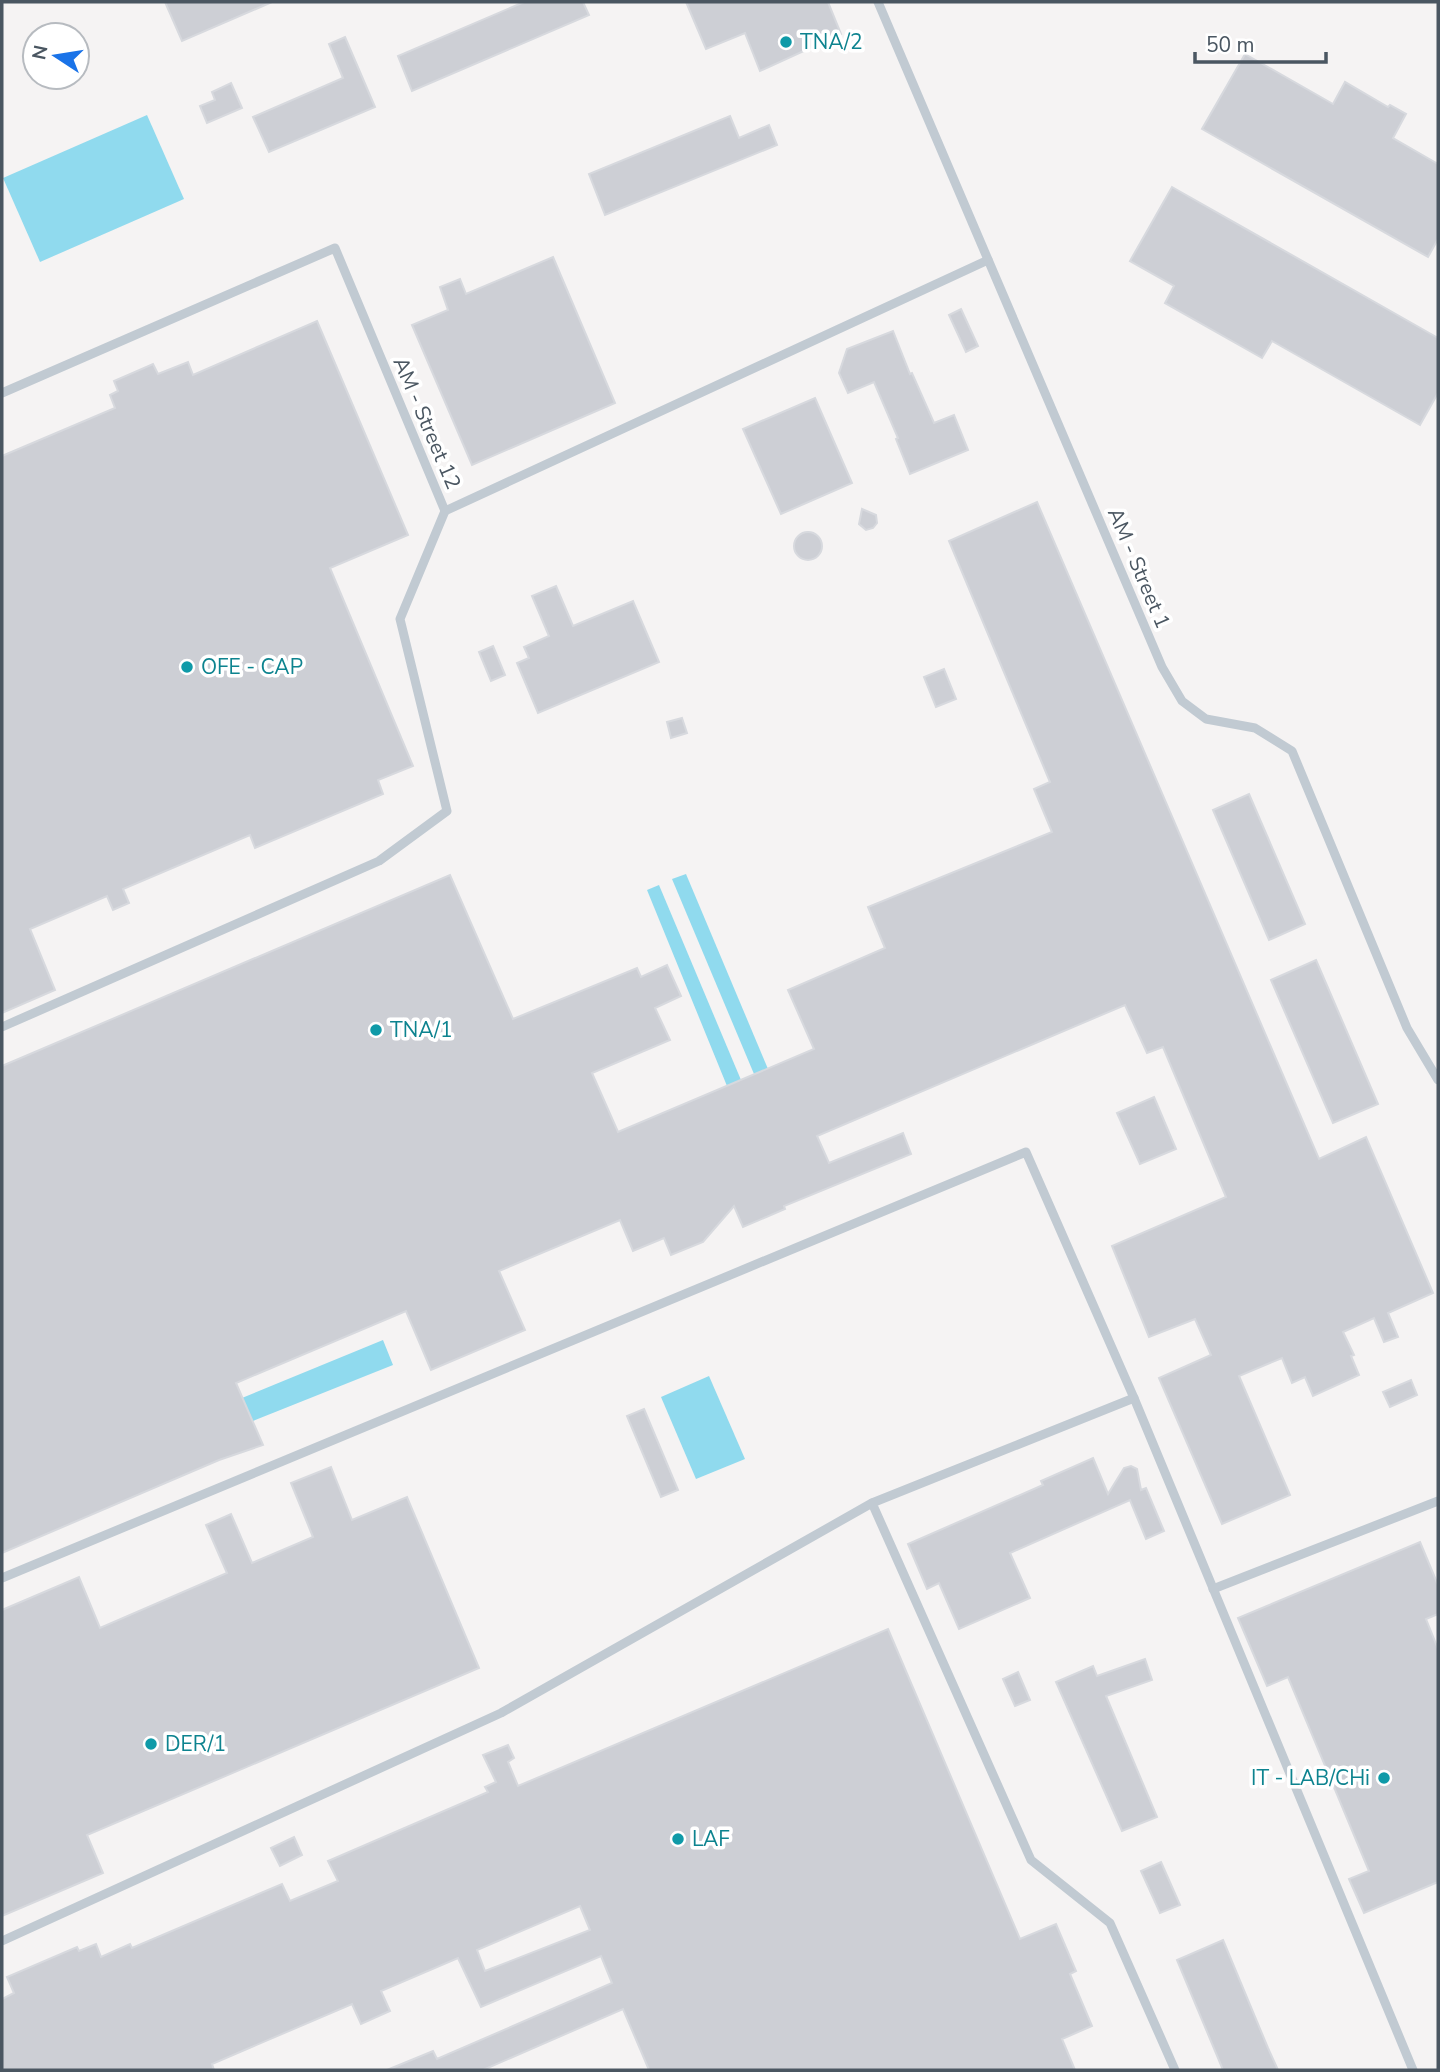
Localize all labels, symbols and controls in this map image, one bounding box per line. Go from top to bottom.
north arrow [21,21,91,91]
scale bar [1195,21,1326,65]
place label: TNA/2 [800,28,863,56]
text: 50 m [1206,31,1255,59]
marker: TNA/2 [778,34,794,50]
text: N [26,43,55,62]
street label: AM - Street 12 [387,353,467,493]
street label: AM - Street 1 [1101,503,1177,633]
place label: OFE - CAP [201,653,303,681]
marker: OFE - CAP [179,659,195,675]
place label: TNA/1 [390,1016,453,1044]
marker: TNA/1 [368,1022,384,1038]
place label: DER/1 [165,1730,226,1758]
marker: DER/1 [143,1736,159,1752]
place label: IT - LAB/CHi [1251,1764,1370,1792]
marker: IT - LAB/CHi [1376,1770,1392,1786]
place label: LAF [692,1825,730,1853]
marker: LAF [670,1831,686,1847]

